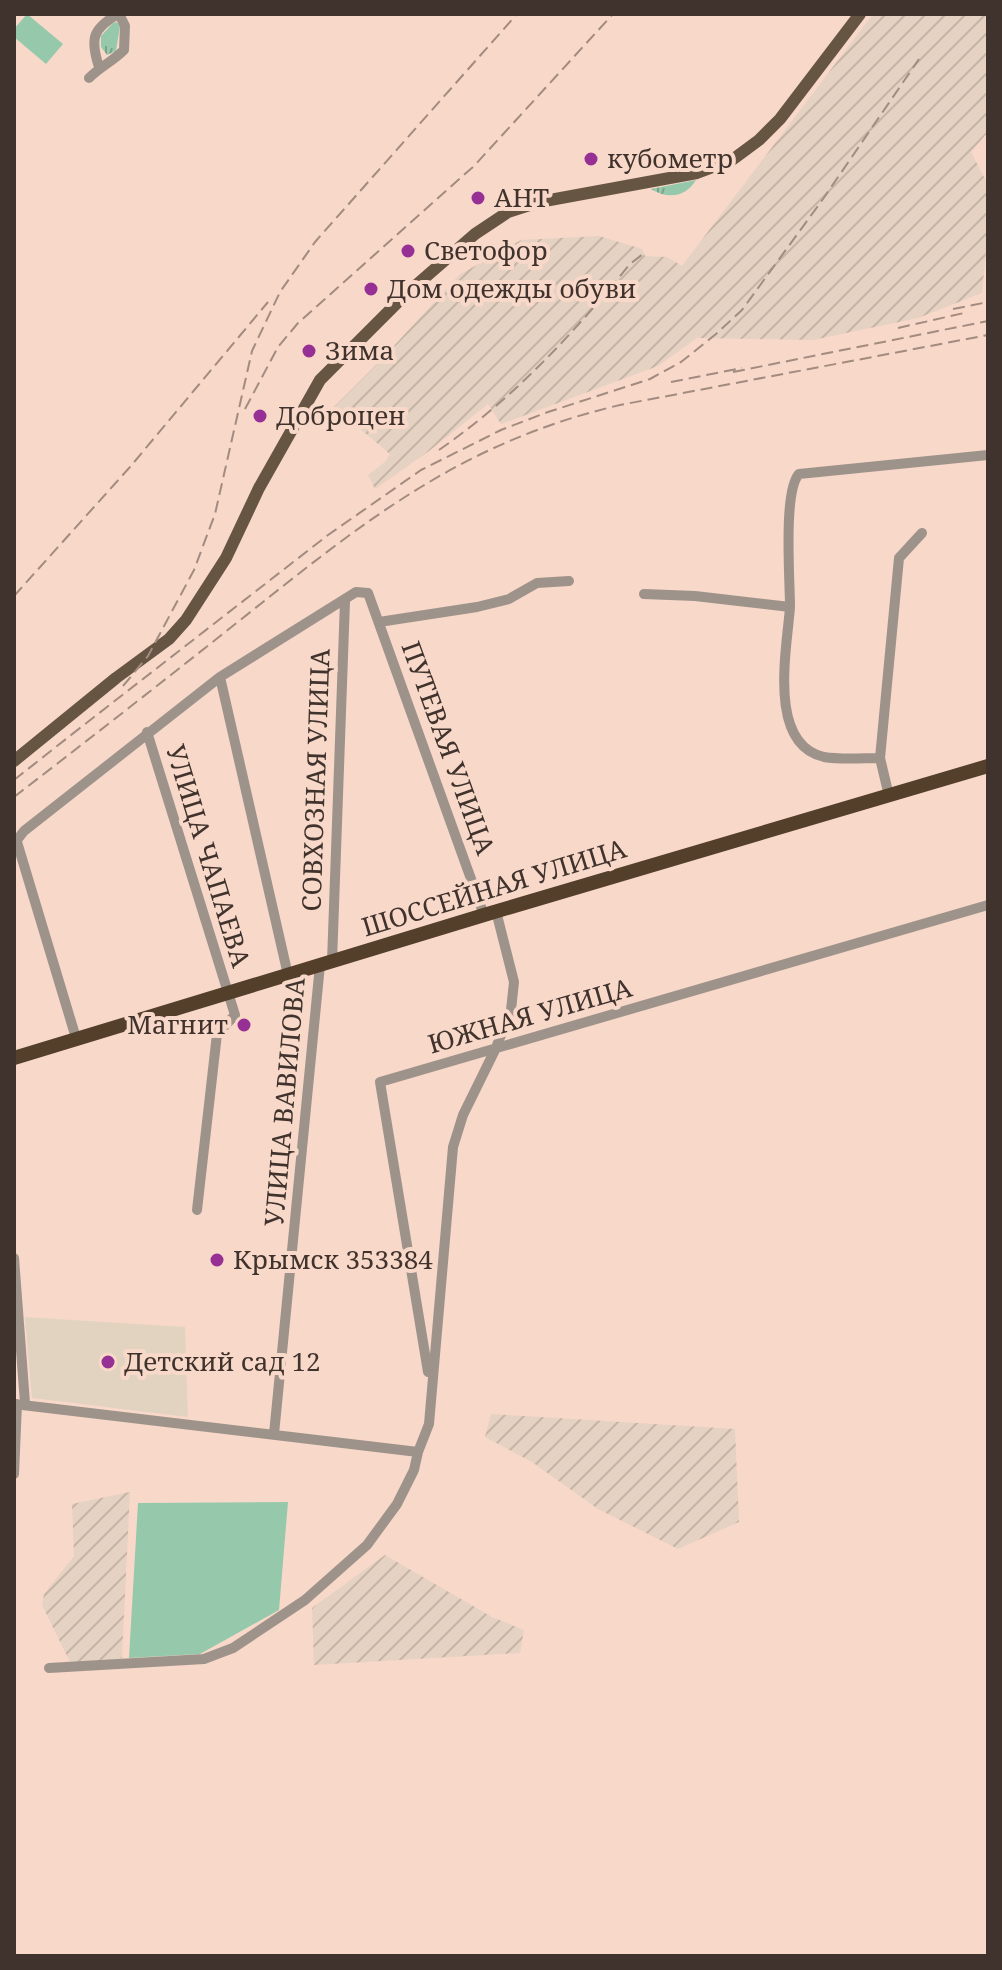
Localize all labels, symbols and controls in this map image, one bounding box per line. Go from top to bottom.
place label: кубометр [607,140,733,176]
marker: кубометр [582,150,600,168]
place label: АНТ [494,179,549,215]
marker: АНТ [469,189,487,207]
place label: Светофор [424,232,547,268]
marker: Светофор [399,242,417,260]
place label: Дом одежды обуви [387,270,636,306]
marker: Дом одежды обуви [362,280,380,298]
place label: Зима [325,332,394,368]
marker: Зима [300,342,318,360]
place label: Доброцен [276,397,406,433]
marker: Доброцен [251,407,269,425]
street label: ПУТЕВАЯ УЛИЦА [394,636,505,860]
street label: СОВХОЗНАЯ УЛИЦА [292,647,338,912]
street label: УЛИЦА ЧАПАЕВА [158,740,260,972]
street label: ШОССЕЙНАЯ УЛИЦА [357,829,631,944]
street label: ЮЖНАЯ УЛИЦА [424,969,637,1061]
street label: УЛИЦА ВАВИЛОВА [255,975,313,1228]
place label: Магнит [127,1006,228,1042]
marker: Магнит [235,1016,253,1034]
place label: Крымск 353384 [233,1241,433,1277]
marker: Крымск 353384 [208,1251,226,1269]
place label: Детский сад 12 [124,1343,321,1379]
marker: Детский сад 12 [99,1353,117,1371]

